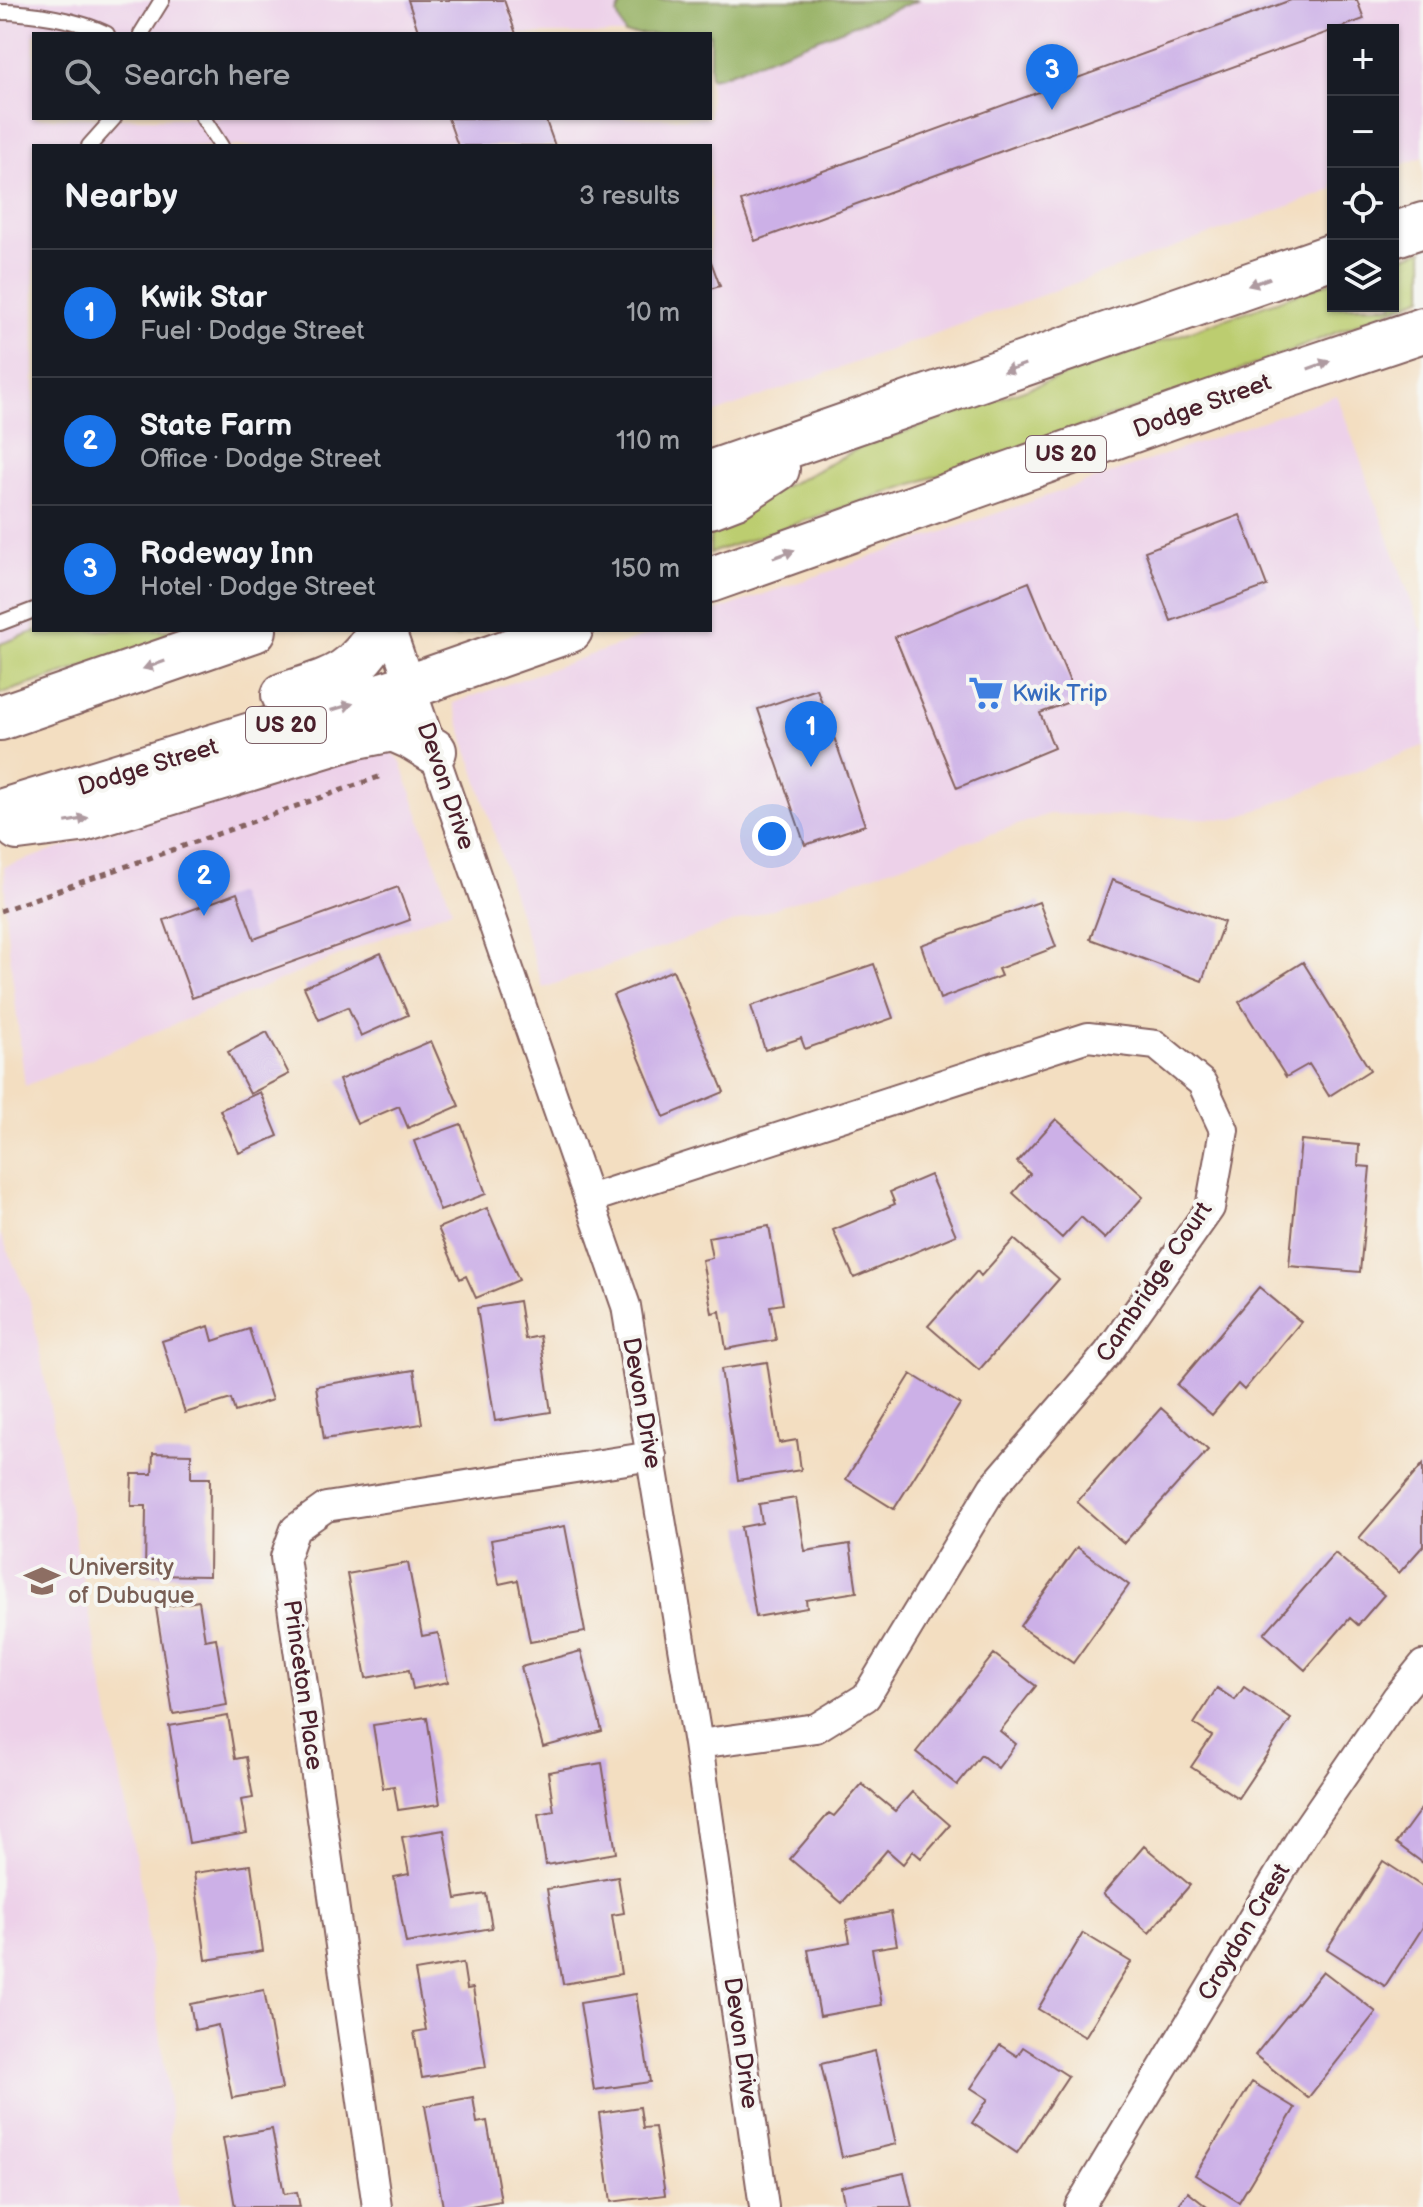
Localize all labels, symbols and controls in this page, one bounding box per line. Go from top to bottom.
map controls [1327,24,1399,312]
button: + [1327,24,1399,96]
search box [32,32,712,120]
pin: 3 [1026,44,1078,110]
icon: search [60,54,104,98]
text: Search here [124,58,290,94]
button: − [1327,96,1399,168]
button: locate [1327,168,1399,240]
text: Nearby [64,176,178,217]
text: 3 results [579,181,680,212]
button: layers [1327,240,1399,312]
one-way arrow [1247,277,1271,289]
text: Kwik Star [140,280,267,316]
text: 1 [85,298,95,329]
text: 10 m [626,298,680,329]
text: Fuel · Dodge Street [140,316,365,347]
one-way arrow [1307,358,1331,370]
one-way arrow [1002,362,1026,375]
street label: Dodge Street [1129,367,1275,444]
text: State Farm [140,408,292,444]
text: 2 [82,426,98,457]
text: 110 m [616,426,680,457]
road number: US 20 [1026,436,1106,472]
text: Office · Dodge Street [140,444,381,475]
text: Rodeway Inn [140,536,314,572]
one-way arrow [772,548,796,560]
text: 3 [82,554,98,585]
text: 150 m [611,554,680,585]
text: Hotel · Dodge Street [140,572,375,603]
one-way arrow [142,659,166,671]
supermarket icon: Kwik Trip [967,674,1005,712]
place label: Kwik Trip [1012,679,1108,708]
one-way arrow [331,701,355,713]
pin: 1 [785,701,837,767]
road number: US 20 [246,707,326,743]
street label: Devon Drive [411,719,481,853]
street label: Dodge Street [75,732,222,802]
one-way arrow [65,813,90,825]
your location [752,816,792,856]
pin: 2 [178,850,230,916]
street label: Cambridge Court [1090,1196,1219,1368]
street label: Devon Drive [616,1335,668,1471]
place label: University of Dubuque [68,1553,195,1610]
school or university icon: University of Dubuque [23,1562,61,1600]
street label: Princeton Place [277,1598,329,1772]
street label: Croydon Crest [1192,1858,1297,2006]
street label: Devon Drive [717,1975,765,2111]

